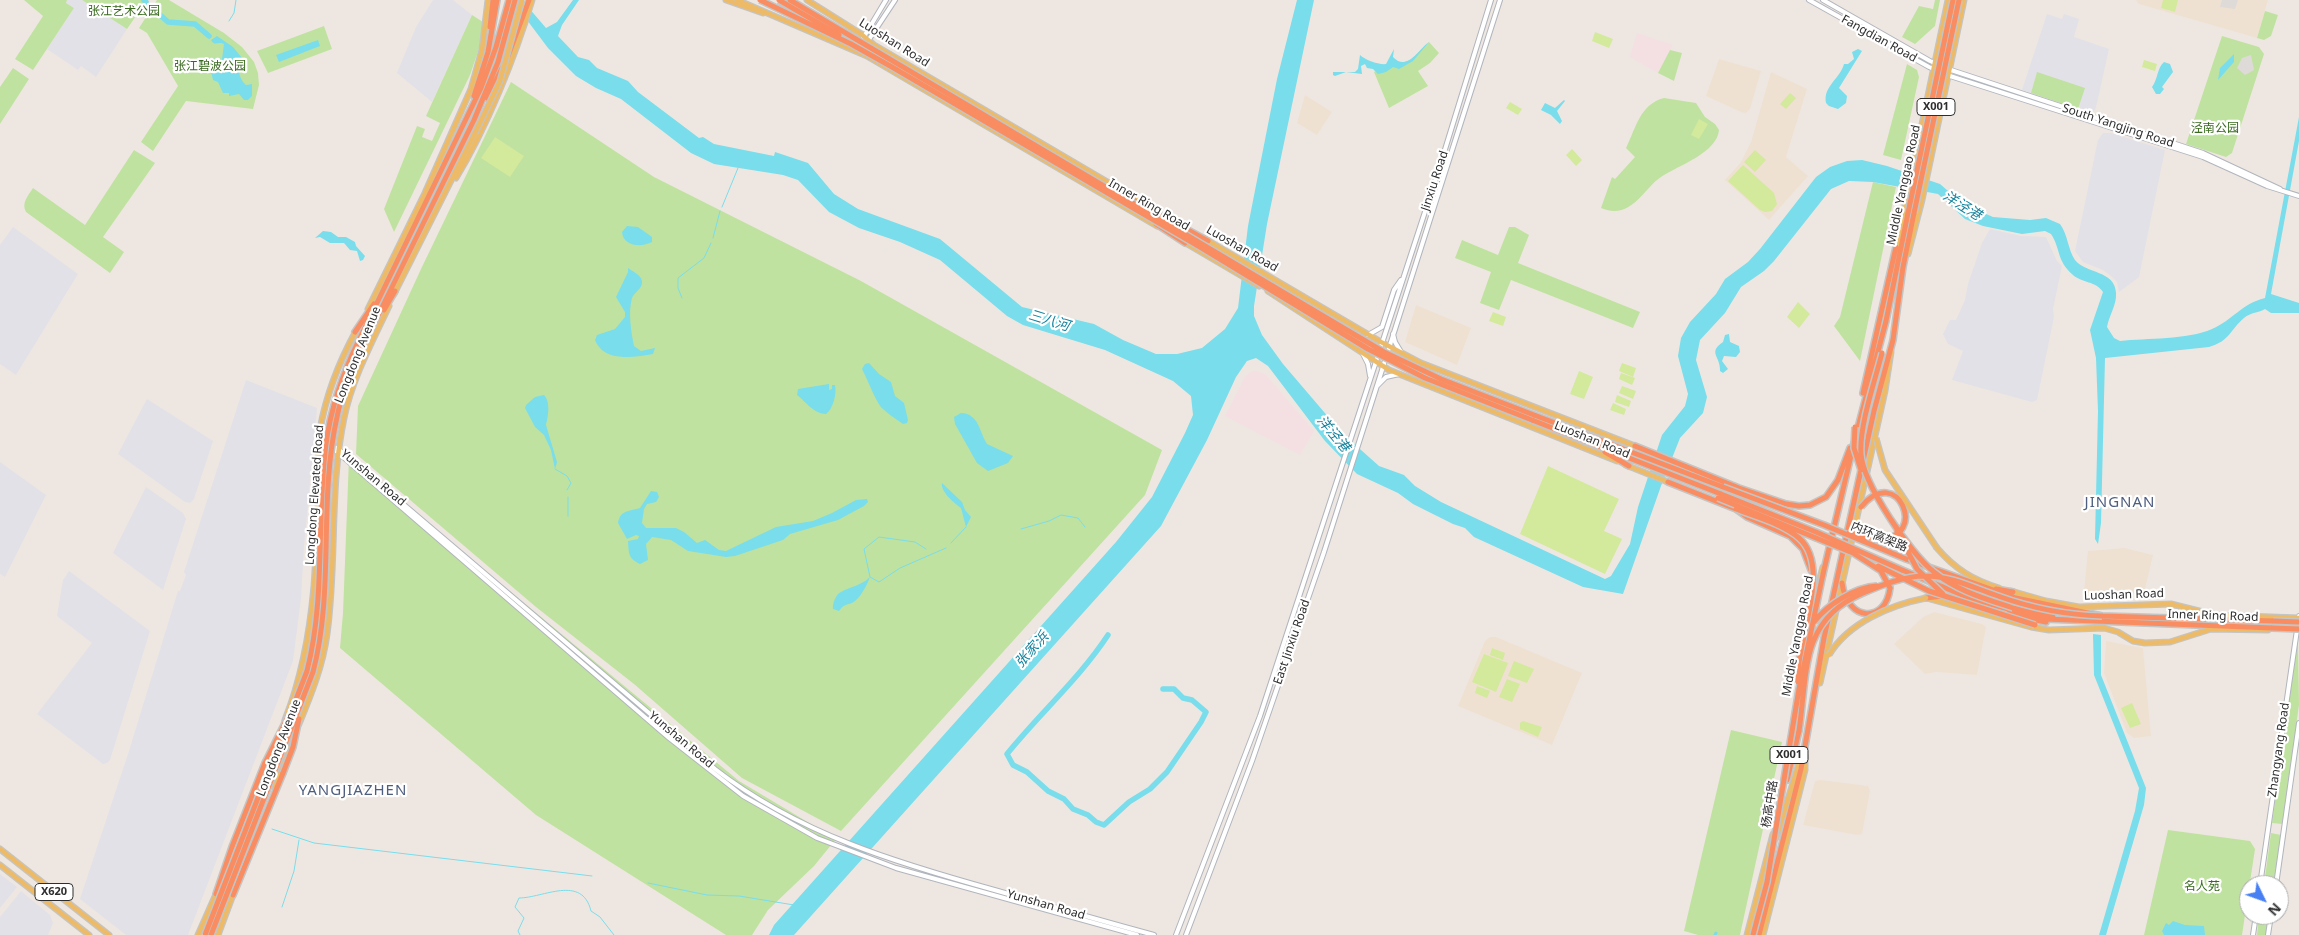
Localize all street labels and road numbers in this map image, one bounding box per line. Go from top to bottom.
street label: Fangdian Road [1839,12,1919,66]
street label: Luoshan Road [856,16,932,70]
road number: X001 [1917,98,1955,115]
street label: South Yangjing Road [2060,101,2176,151]
street label: Middle Yanggao Road [1884,123,1924,247]
street label: Jinxiu Road [1418,149,1452,213]
street label: Inner Ring Road [1106,176,1192,234]
street label: Luoshan Road [1204,223,1280,275]
street label: Longdong Avenue [332,305,384,405]
street label: Luoshan Road [1552,418,1632,462]
street label: Longdong Elevated Road [303,424,327,566]
street label: Yunshan Road [338,447,408,509]
street label: 内环高架路 [1848,519,1910,555]
street label: Middle Yanggao Road [1779,574,1817,698]
street label: Luoshan Road [2084,586,2164,604]
street label: East Jinxiu Road [1271,597,1313,687]
street label: Inner Ring Road [2167,607,2259,625]
street label: Longdong Avenue [254,697,304,799]
street label: Zhangyang Road [2265,702,2293,798]
street label: Yunshan Road [646,709,716,771]
road number: X001 [1770,746,1808,764]
street label: 杨高中路 [1759,779,1781,829]
road number: X620 [35,884,73,900]
street label: Yunshan Road [1005,887,1087,923]

